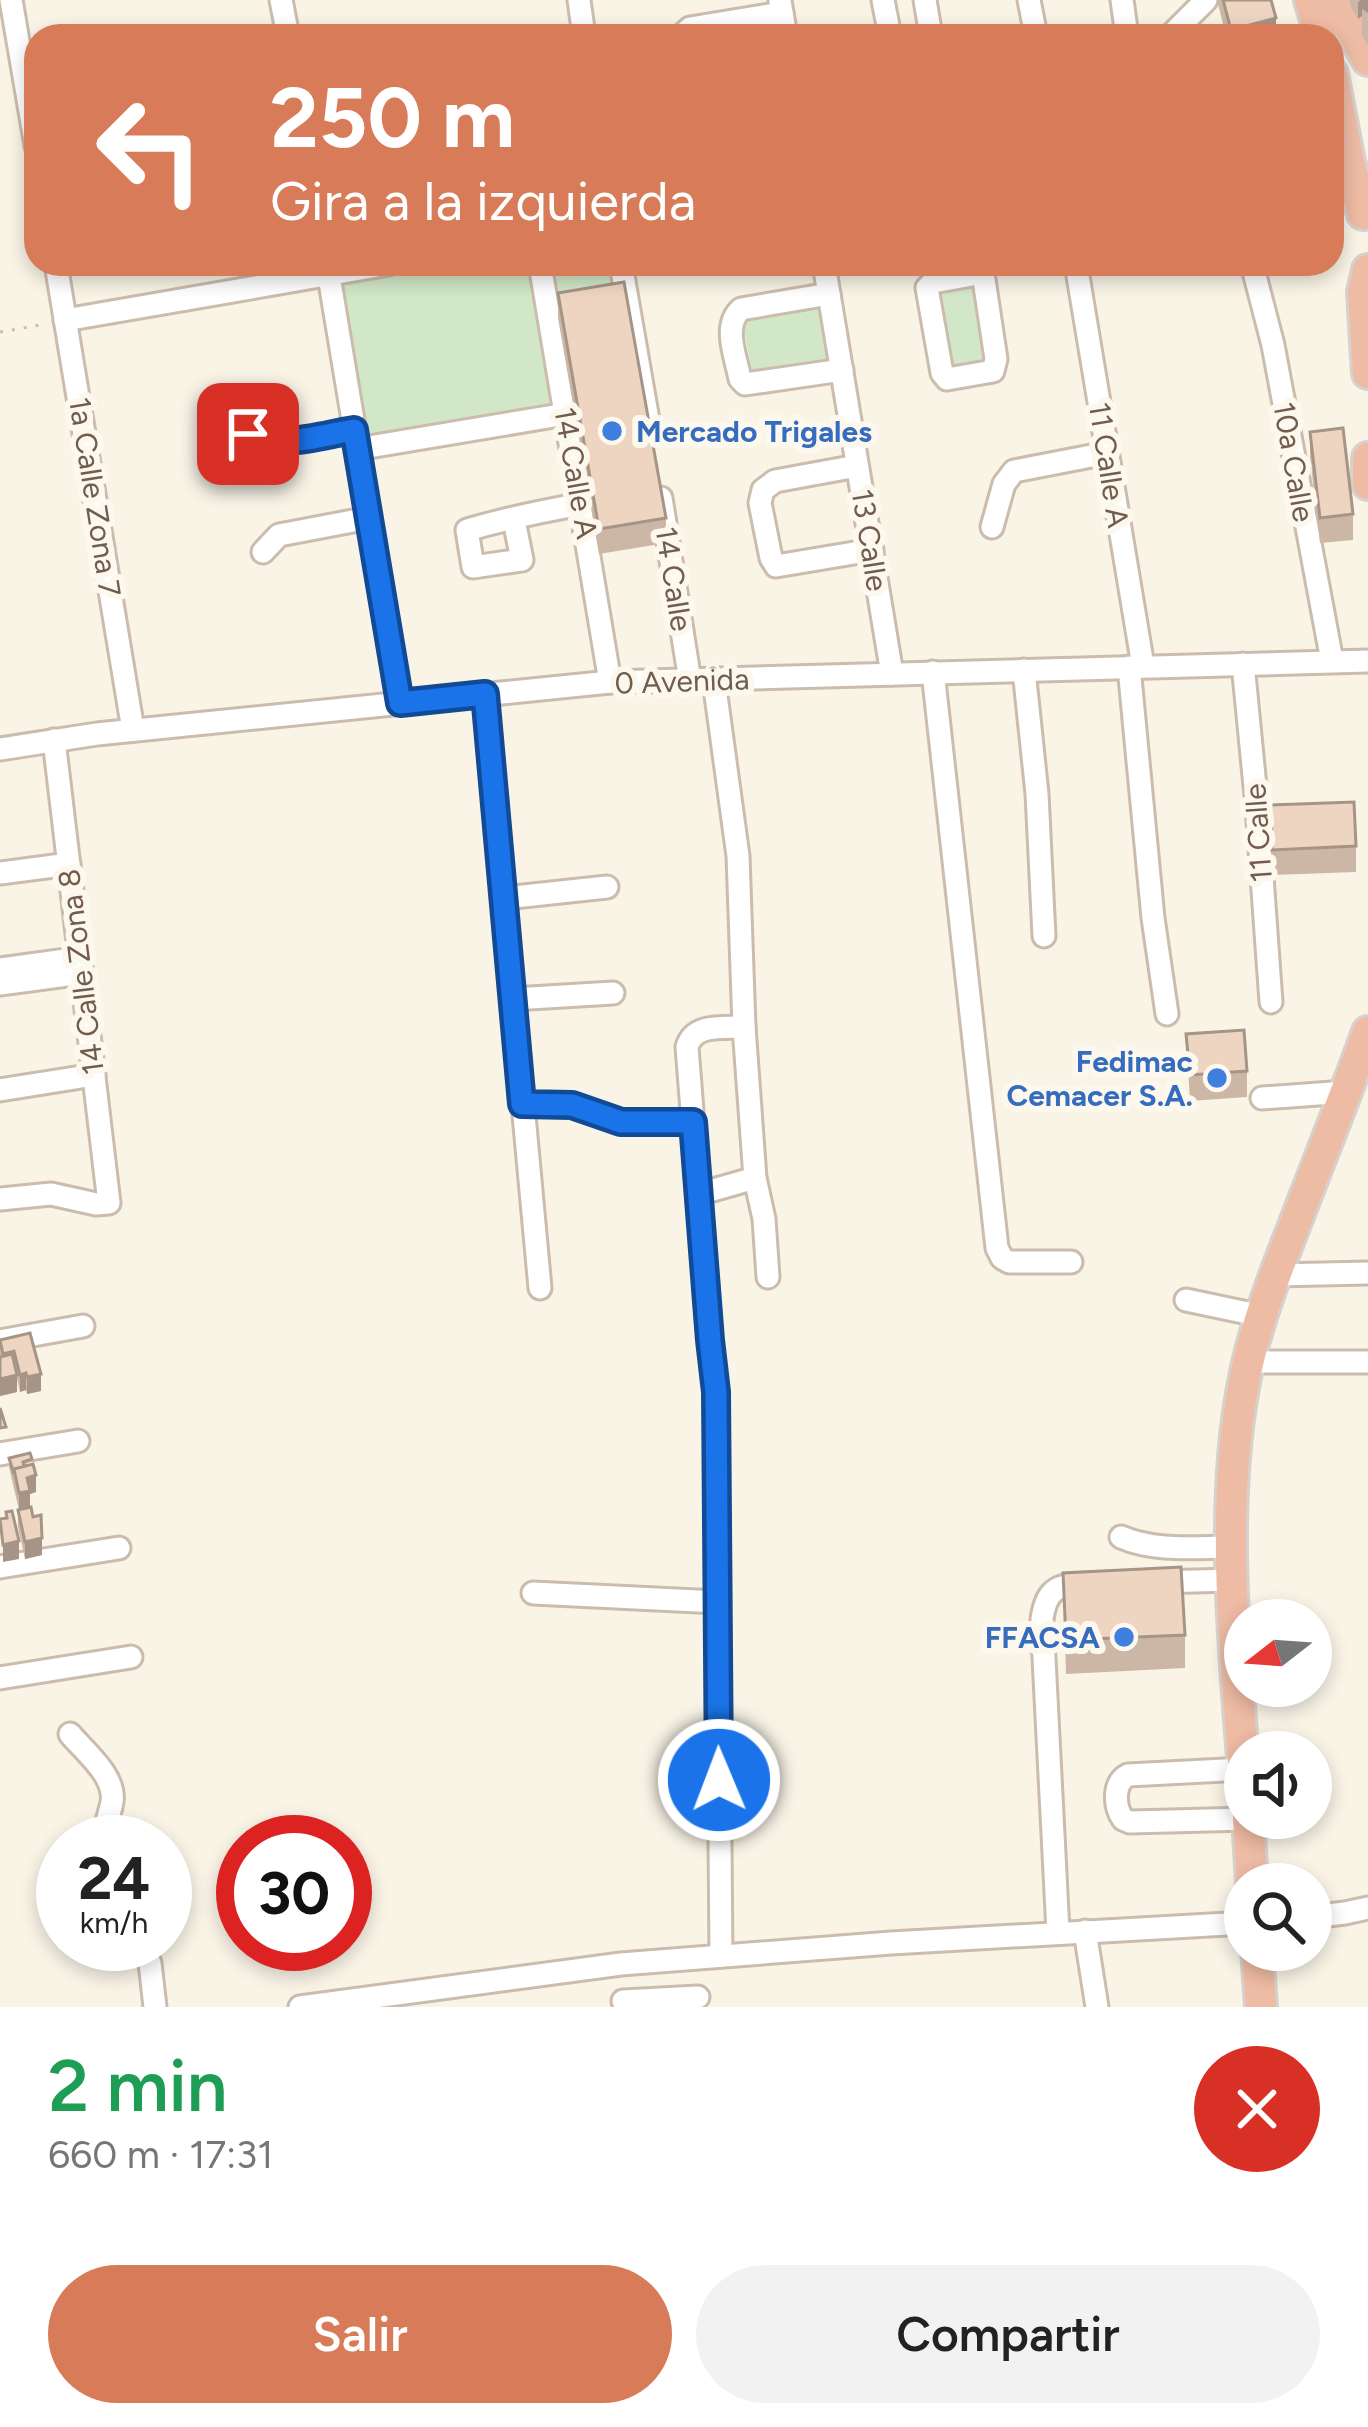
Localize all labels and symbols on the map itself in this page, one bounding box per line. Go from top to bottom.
pin [197,383,299,485]
street label: 1a Calle Zona 7 [61,395,129,599]
street label: 10a Calle [1265,399,1323,525]
street label: 11 Calle A [1081,400,1137,531]
street label: 14 Calle A [546,404,606,542]
place label: Mercado Trigales [636,413,872,450]
marker: Mercado Trigales [599,418,625,444]
street label: 13 Calle [844,486,896,594]
street label: 14 Calle [648,524,700,634]
street label: 0 Avenida [614,660,750,702]
street label: 11 Calle [1236,782,1280,884]
street label: 14 Calle Zona 8 [50,867,112,1077]
place label: Fedimac Cemacer S.A. [1006,1043,1193,1114]
marker: Fedimac Cemacer S.A. [1204,1065,1230,1091]
north arrow [1224,1599,1332,1707]
place label: FFACSA [985,1619,1101,1656]
marker: FFACSA [1111,1624,1137,1650]
position arrow [656,1717,782,1843]
speed limit sign: 30 [216,1815,372,1971]

